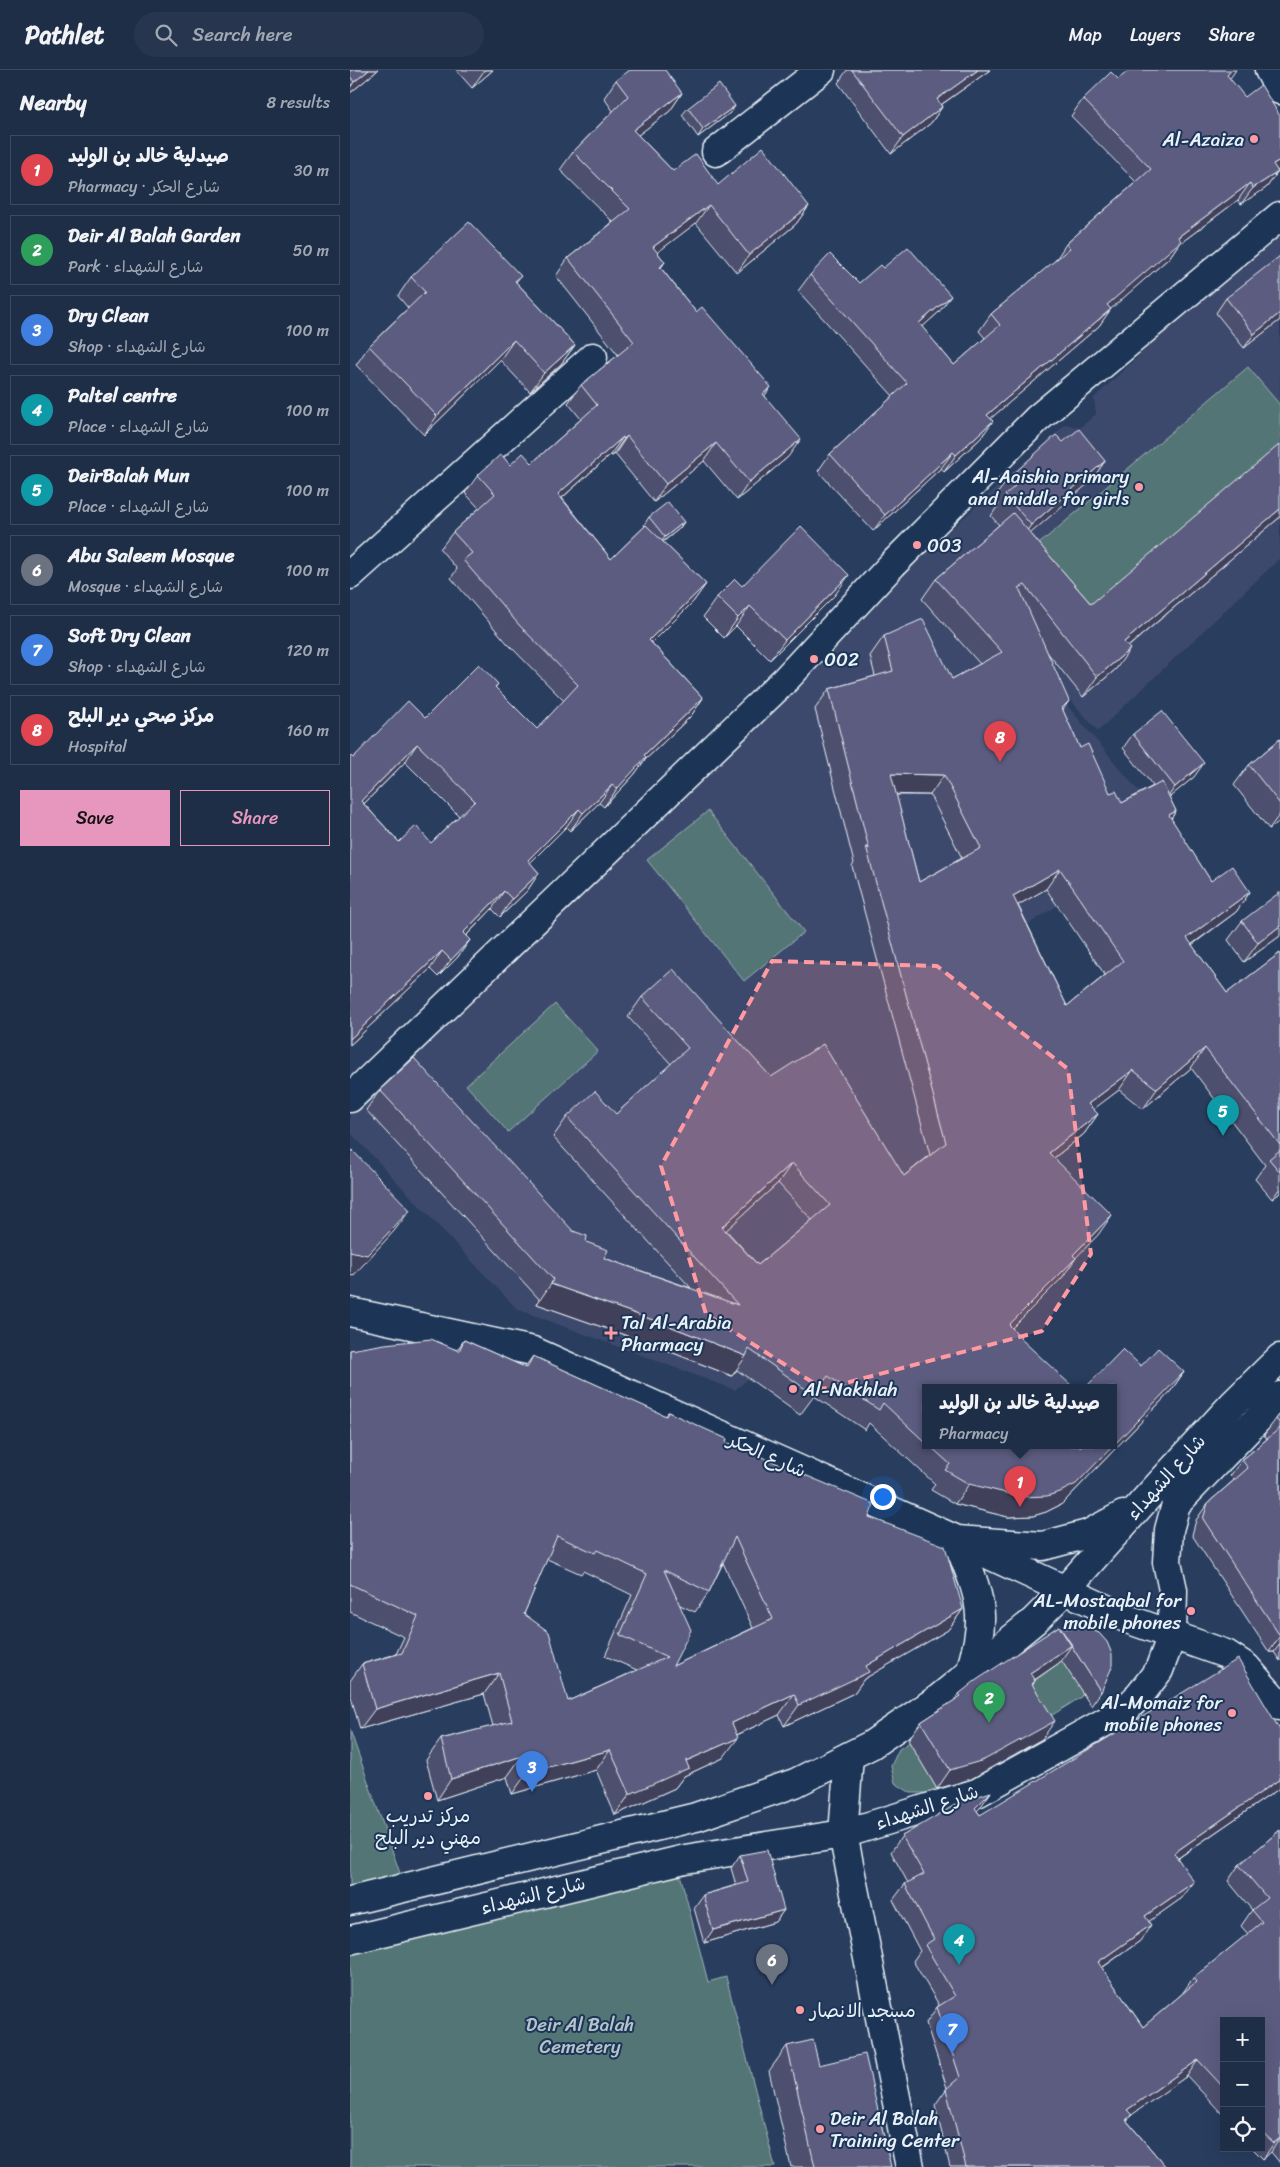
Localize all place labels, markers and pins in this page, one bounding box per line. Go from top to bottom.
place label: Al-Azaiza [1162,123,1244,156]
marker: Al-Azaiza [1248,133,1260,145]
place label: Al-Aaishia primary and middle for girls [968,460,1129,515]
marker: Al-Aaishia primary and middle for girls [1133,481,1145,493]
place label: 003 [927,529,962,562]
marker: 003 [911,539,923,551]
place label: 002 [824,643,859,676]
marker: 002 [808,653,820,665]
pin: 8 [984,721,1016,762]
pin: 5 [1207,1095,1239,1136]
place label: Tal Al-Arabia Pharmacy [621,1306,732,1361]
marker: Tal Al-Arabia Pharmacy [605,1327,617,1339]
place label: Al-Nakhlah [802,1373,897,1406]
marker: Al-Nakhlah [787,1383,799,1395]
pin: 1 [1004,1466,1036,1507]
place label: AL-Mostaqbal for mobile phones [1032,1584,1182,1639]
marker: AL-Mostaqbal for mobile phones [1185,1605,1197,1617]
pin: 2 [973,1682,1005,1723]
place label: Al-Momaiz for mobile phones [1100,1686,1223,1741]
marker: Al-Momaiz for mobile phones [1226,1707,1238,1719]
pin: 3 [516,1751,548,1792]
marker: مركز تدريب مهني دير البلح [422,1790,434,1802]
place label: مركز تدريب مهني دير البلح [375,1799,481,1854]
pin: 4 [943,1924,975,1965]
pin: 6 [756,1944,788,1985]
place label: مسجد الانصار [808,1994,916,2027]
marker: مسجد الانصار [794,2004,806,2016]
pin: 7 [936,2013,968,2054]
place label: Deir Al Balah Training Center [830,2102,960,2157]
marker: Deir Al Balah Training Center [814,2123,826,2135]

